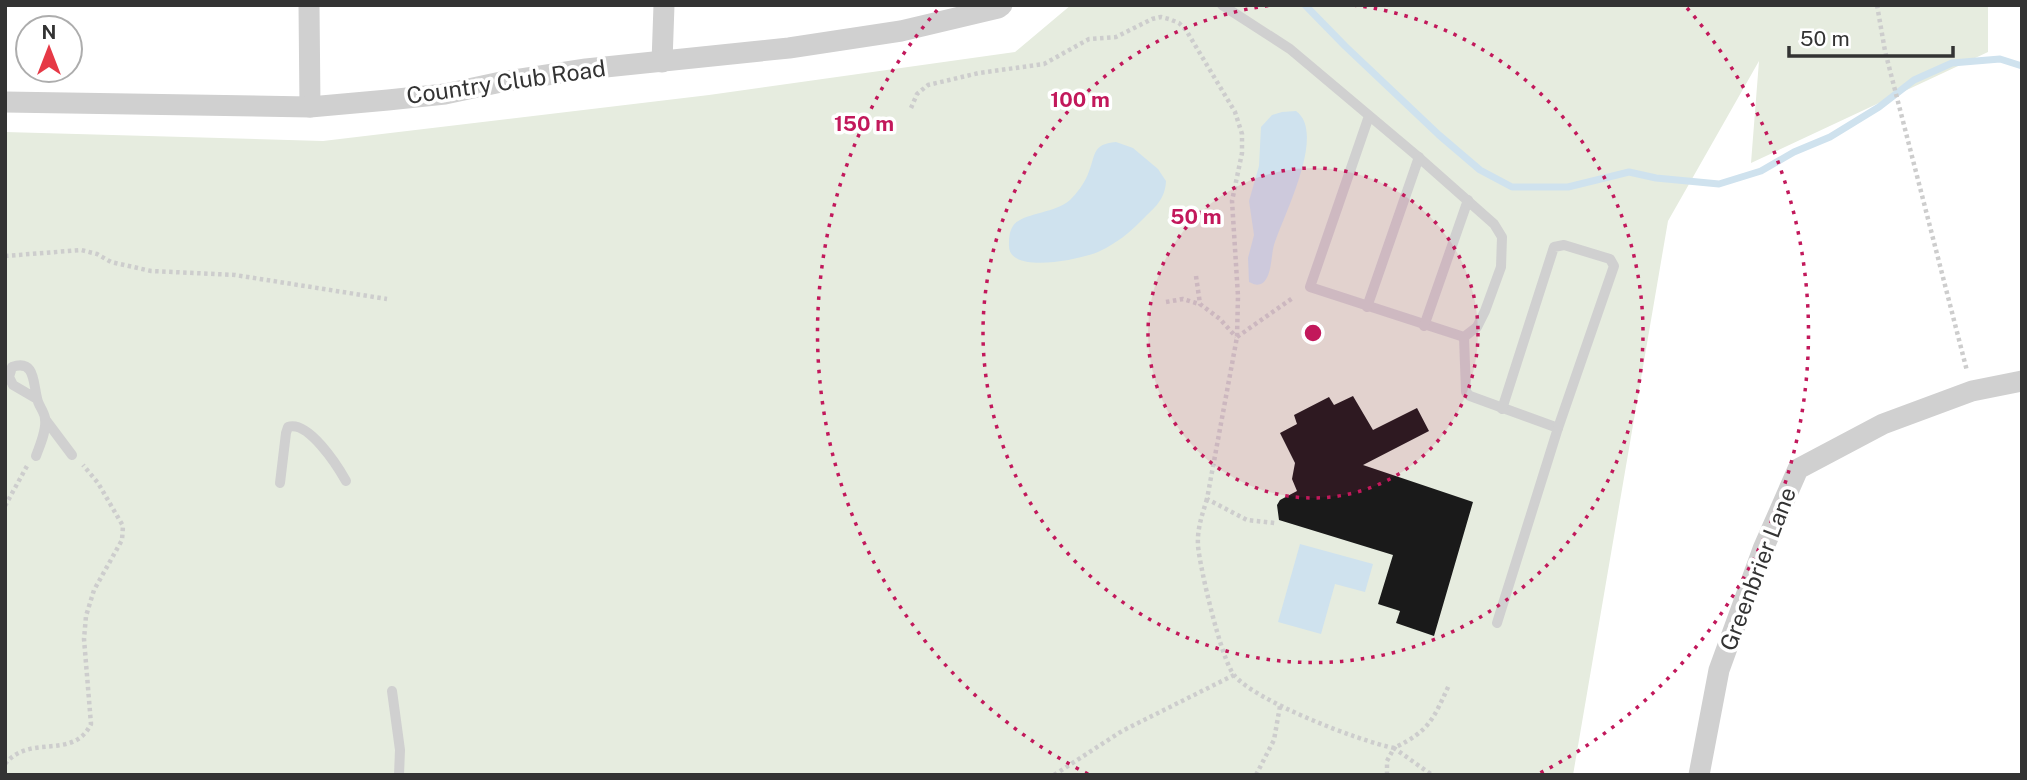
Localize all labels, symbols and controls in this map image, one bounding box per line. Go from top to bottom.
north arrow [14,14,84,84]
scale bar [1789,14,1954,58]
text: N [42,21,56,43]
text: 50 m [1800,26,1850,51]
street label: Country Club Road [405,54,607,109]
text: 100 m [1050,87,1110,112]
text: 150 m [834,111,894,136]
text: 50 m [1170,204,1222,229]
centre of rings [1301,321,1325,345]
street label: Greenbrier Lane [1714,483,1801,654]

